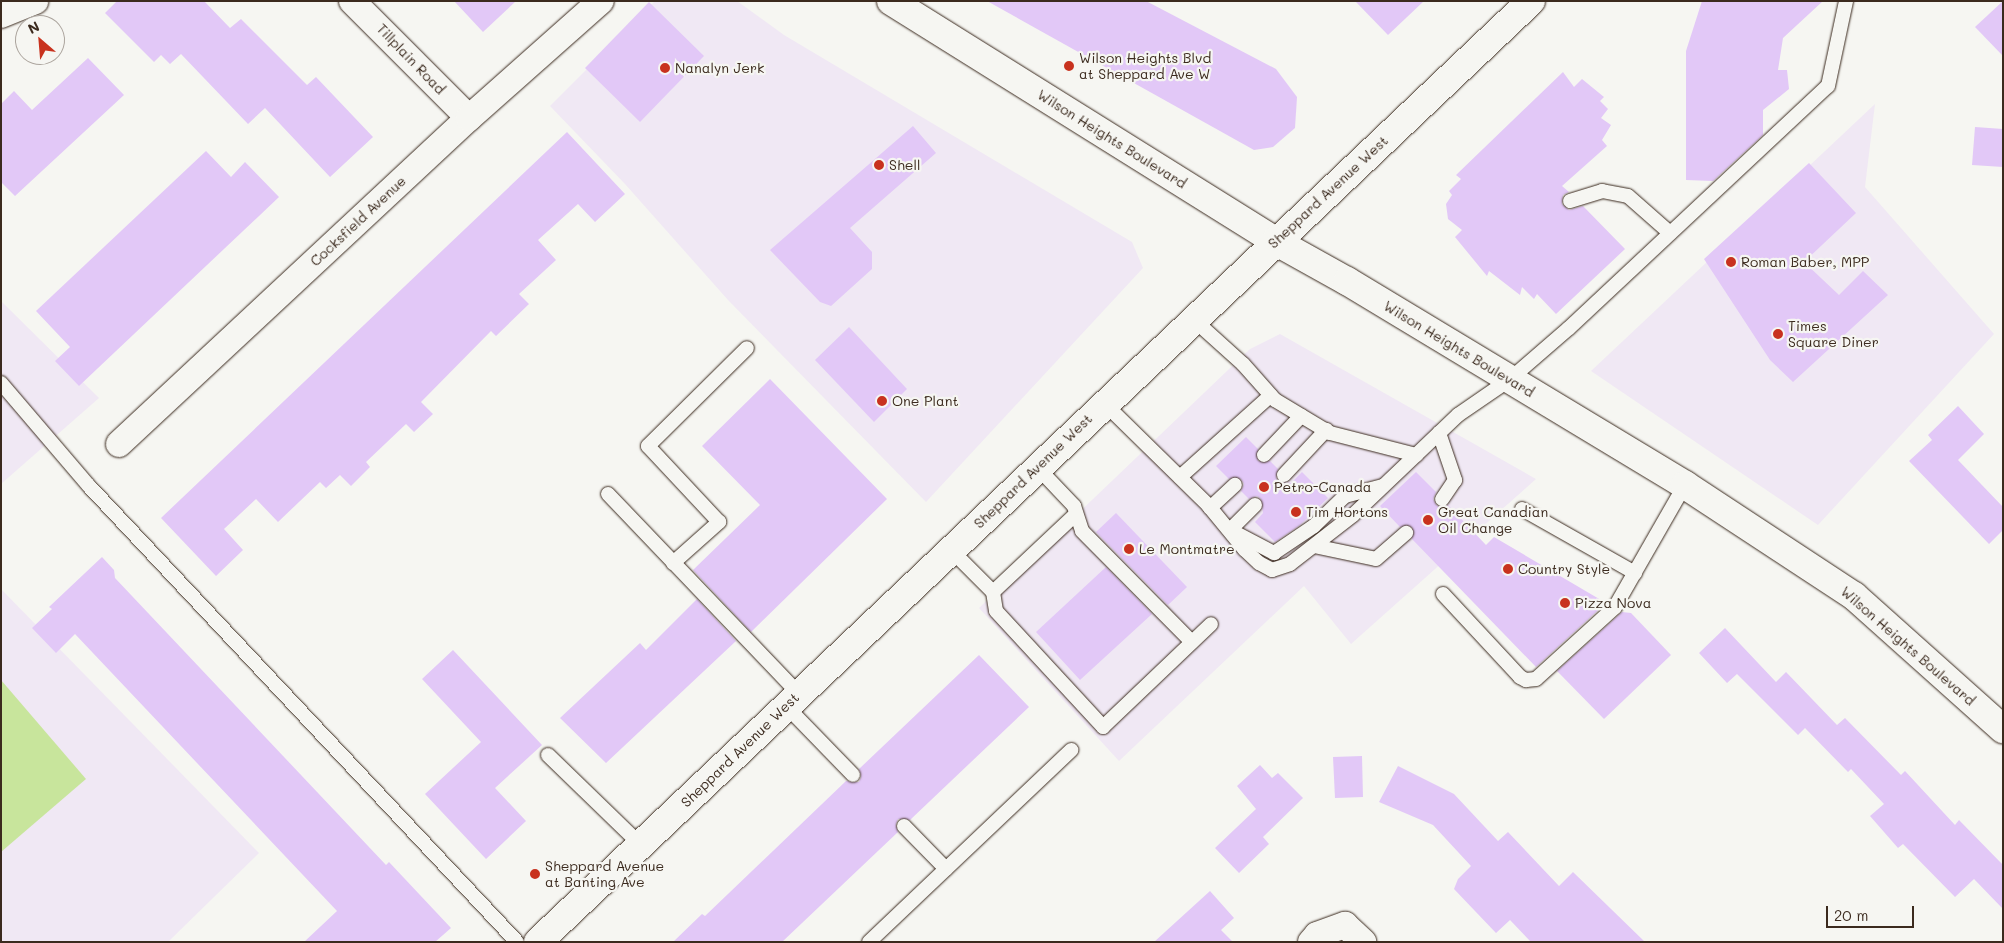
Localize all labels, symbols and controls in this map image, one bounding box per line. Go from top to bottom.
north arrow [15,15,65,65]
text: N [24,16,42,38]
street label: Tillplain Road [373,20,449,98]
place label: Wilson Heights Blvd at Sheppard Ave W [1079,50,1211,82]
place label: Nanalyn Jerk [675,60,764,76]
marker: Wilson Heights Blvd at Sheppard Ave W [1063,60,1075,72]
marker: Nanalyn Jerk [659,62,671,74]
street label: Wilson Heights Boulevard [1034,86,1190,192]
street label: Sheppard Avenue West [1265,132,1391,252]
place label: Shell [889,157,920,173]
marker: Shell [873,159,885,171]
street label: Cocksfield Avenue [307,172,409,270]
place label: Roman Baber, MPP [1741,254,1869,270]
marker: Roman Baber, MPP [1725,256,1737,268]
street label: Wilson Heights Boulevard [1381,297,1537,401]
place label: Times Square Diner [1788,318,1879,351]
marker: Times Square Diner [1772,328,1784,340]
place label: One Plant [892,393,959,409]
marker: One Plant [876,395,888,407]
street label: Sheppard Avenue West [970,410,1096,532]
place label: Petro-Canada [1274,479,1371,495]
marker: Petro-Canada [1258,481,1270,493]
place label: Tim Hortons [1306,504,1388,520]
place label: Great Canadian Oil Change [1438,504,1548,536]
marker: Tim Hortons [1290,506,1302,518]
marker: Great Canadian Oil Change [1422,514,1434,526]
place label: Le Montmatre [1139,541,1235,557]
marker: Le Montmatre [1123,543,1135,555]
place label: Country Style [1518,561,1610,577]
marker: Country Style [1502,563,1514,575]
street label: Wilson Heights Boulevard [1837,583,1979,709]
place label: Pizza Nova [1575,595,1651,611]
marker: Pizza Nova [1559,597,1571,609]
street label: Sheppard Avenue West [677,689,803,811]
place label: Sheppard Avenue at Banting Ave [545,858,664,890]
marker: Sheppard Avenue at Banting Ave [529,868,541,880]
scale bar [1829,896,1916,928]
text: 20 m [1834,905,1868,925]

